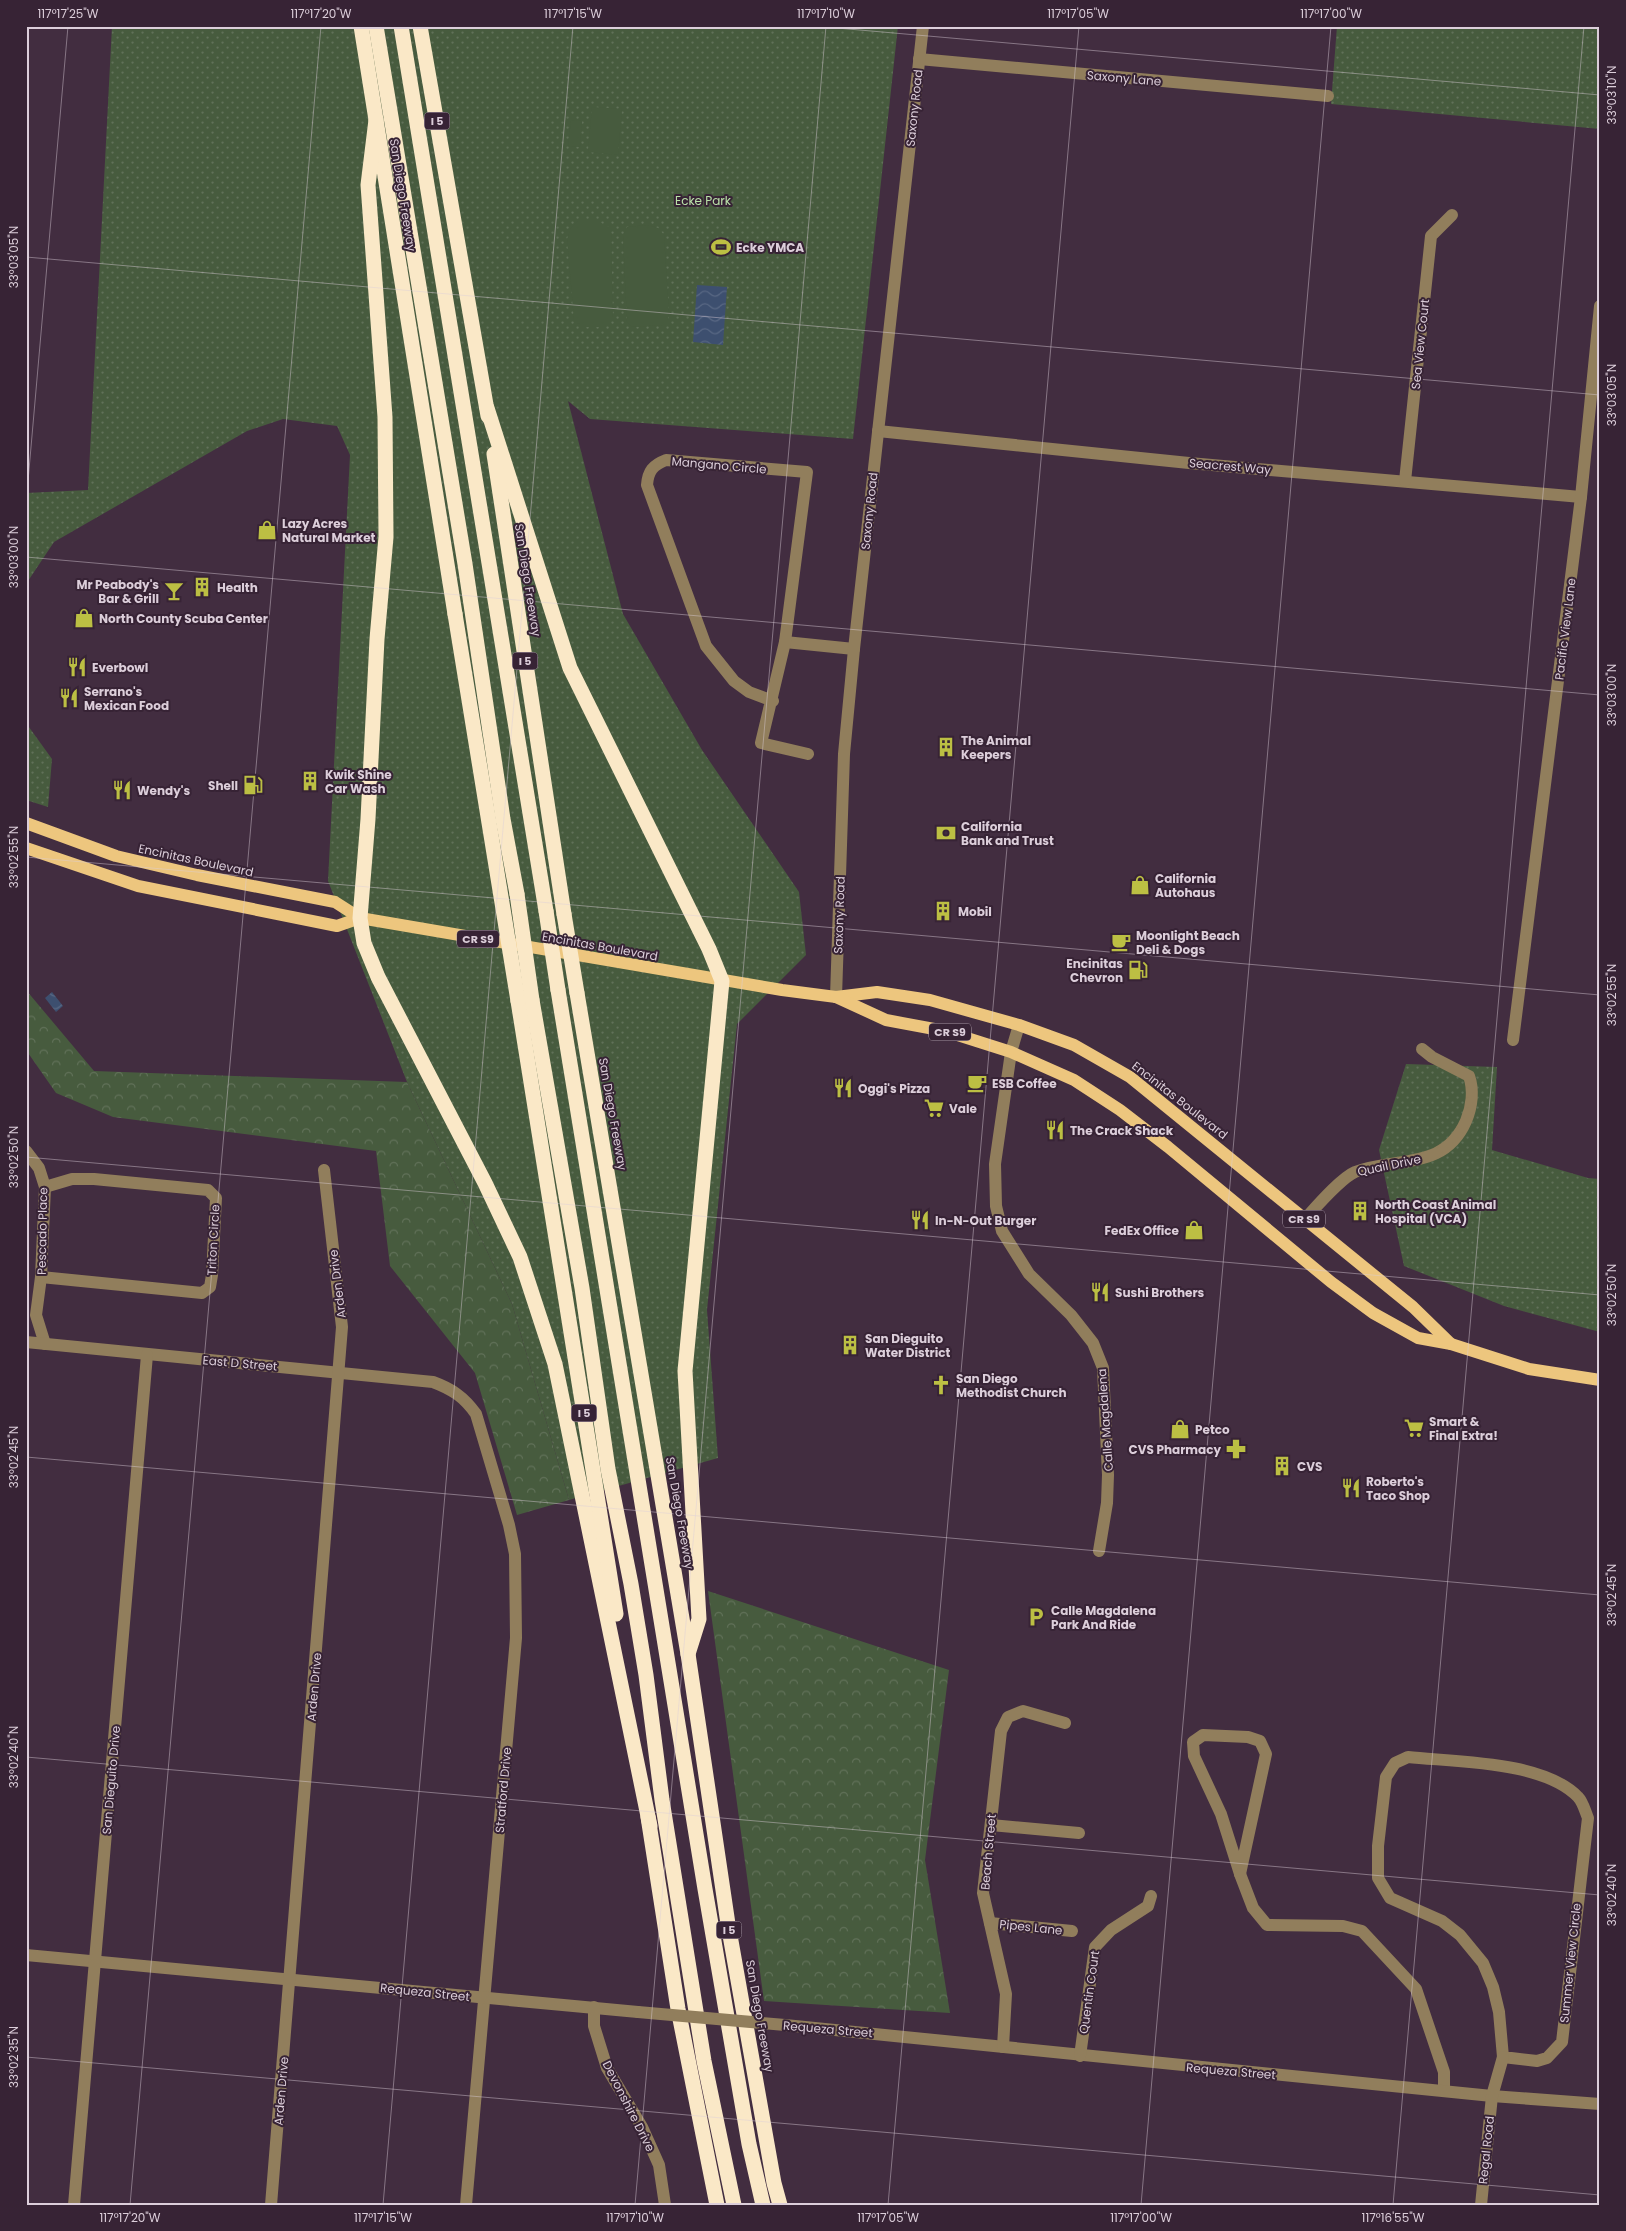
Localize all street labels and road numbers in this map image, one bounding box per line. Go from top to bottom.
street label: Saxony Lane [1086,66,1162,90]
street label: Saxony Road [901,69,927,147]
road number: I 5 [424,112,450,130]
street label: San Diego Freeway [386,137,420,253]
street label: Sea View Court [1407,298,1433,390]
street label: Mangano Circle [671,452,767,478]
street label: Seacrest Way [1188,454,1272,478]
street label: Saxony Road [856,472,882,550]
street label: San Diego Freeway [511,522,545,638]
street label: Pacific View Lane [1550,577,1580,681]
road number: I 5 [512,652,538,669]
street label: Encinitas Boulevard [137,840,255,880]
street label: Saxony Road [829,876,849,954]
street label: Encinitas Boulevard [541,927,659,965]
road number: CR S9 [457,931,499,948]
road number: CR S9 [929,1024,971,1040]
street label: San Diego Freeway [595,1056,631,1172]
street label: Encinitas Boulevard [1129,1057,1231,1143]
street label: Quail Drive [1356,1150,1422,1180]
street label: Pescado Place [33,1187,51,1275]
street label: Triton Circle [203,1204,223,1276]
road number: CR S9 [1283,1210,1325,1228]
street label: Arden Drive [324,1249,350,1319]
street label: East D Street [202,1351,278,1375]
street label: Calle Magdalena [1093,1368,1117,1472]
road number: I 5 [572,1405,596,1422]
street label: San Diego Freeway [662,1455,698,1571]
street label: Arden Drive [303,1652,325,1722]
street label: San Dieguito Drive [98,1725,124,1835]
street label: Stratford Drive [491,1746,515,1834]
street label: Beach Street [976,1813,1000,1891]
street label: Summer View Circle [1555,1902,1585,2024]
street label: Pipes Lane [999,1915,1063,1939]
road number: I 5 [716,1922,742,1938]
street label: Quentin Court [1075,1949,1103,2035]
street label: San Diego Freeway [742,1958,778,2074]
street label: Requeza Street [379,1979,471,2005]
street label: Requeza Street [782,2017,874,2041]
street label: Arden Drive [270,2056,292,2126]
street label: Devonshire Drive [599,2058,659,2154]
street label: Requeza Street [1185,2059,1277,2083]
street label: Regal Road [1474,2115,1498,2185]

